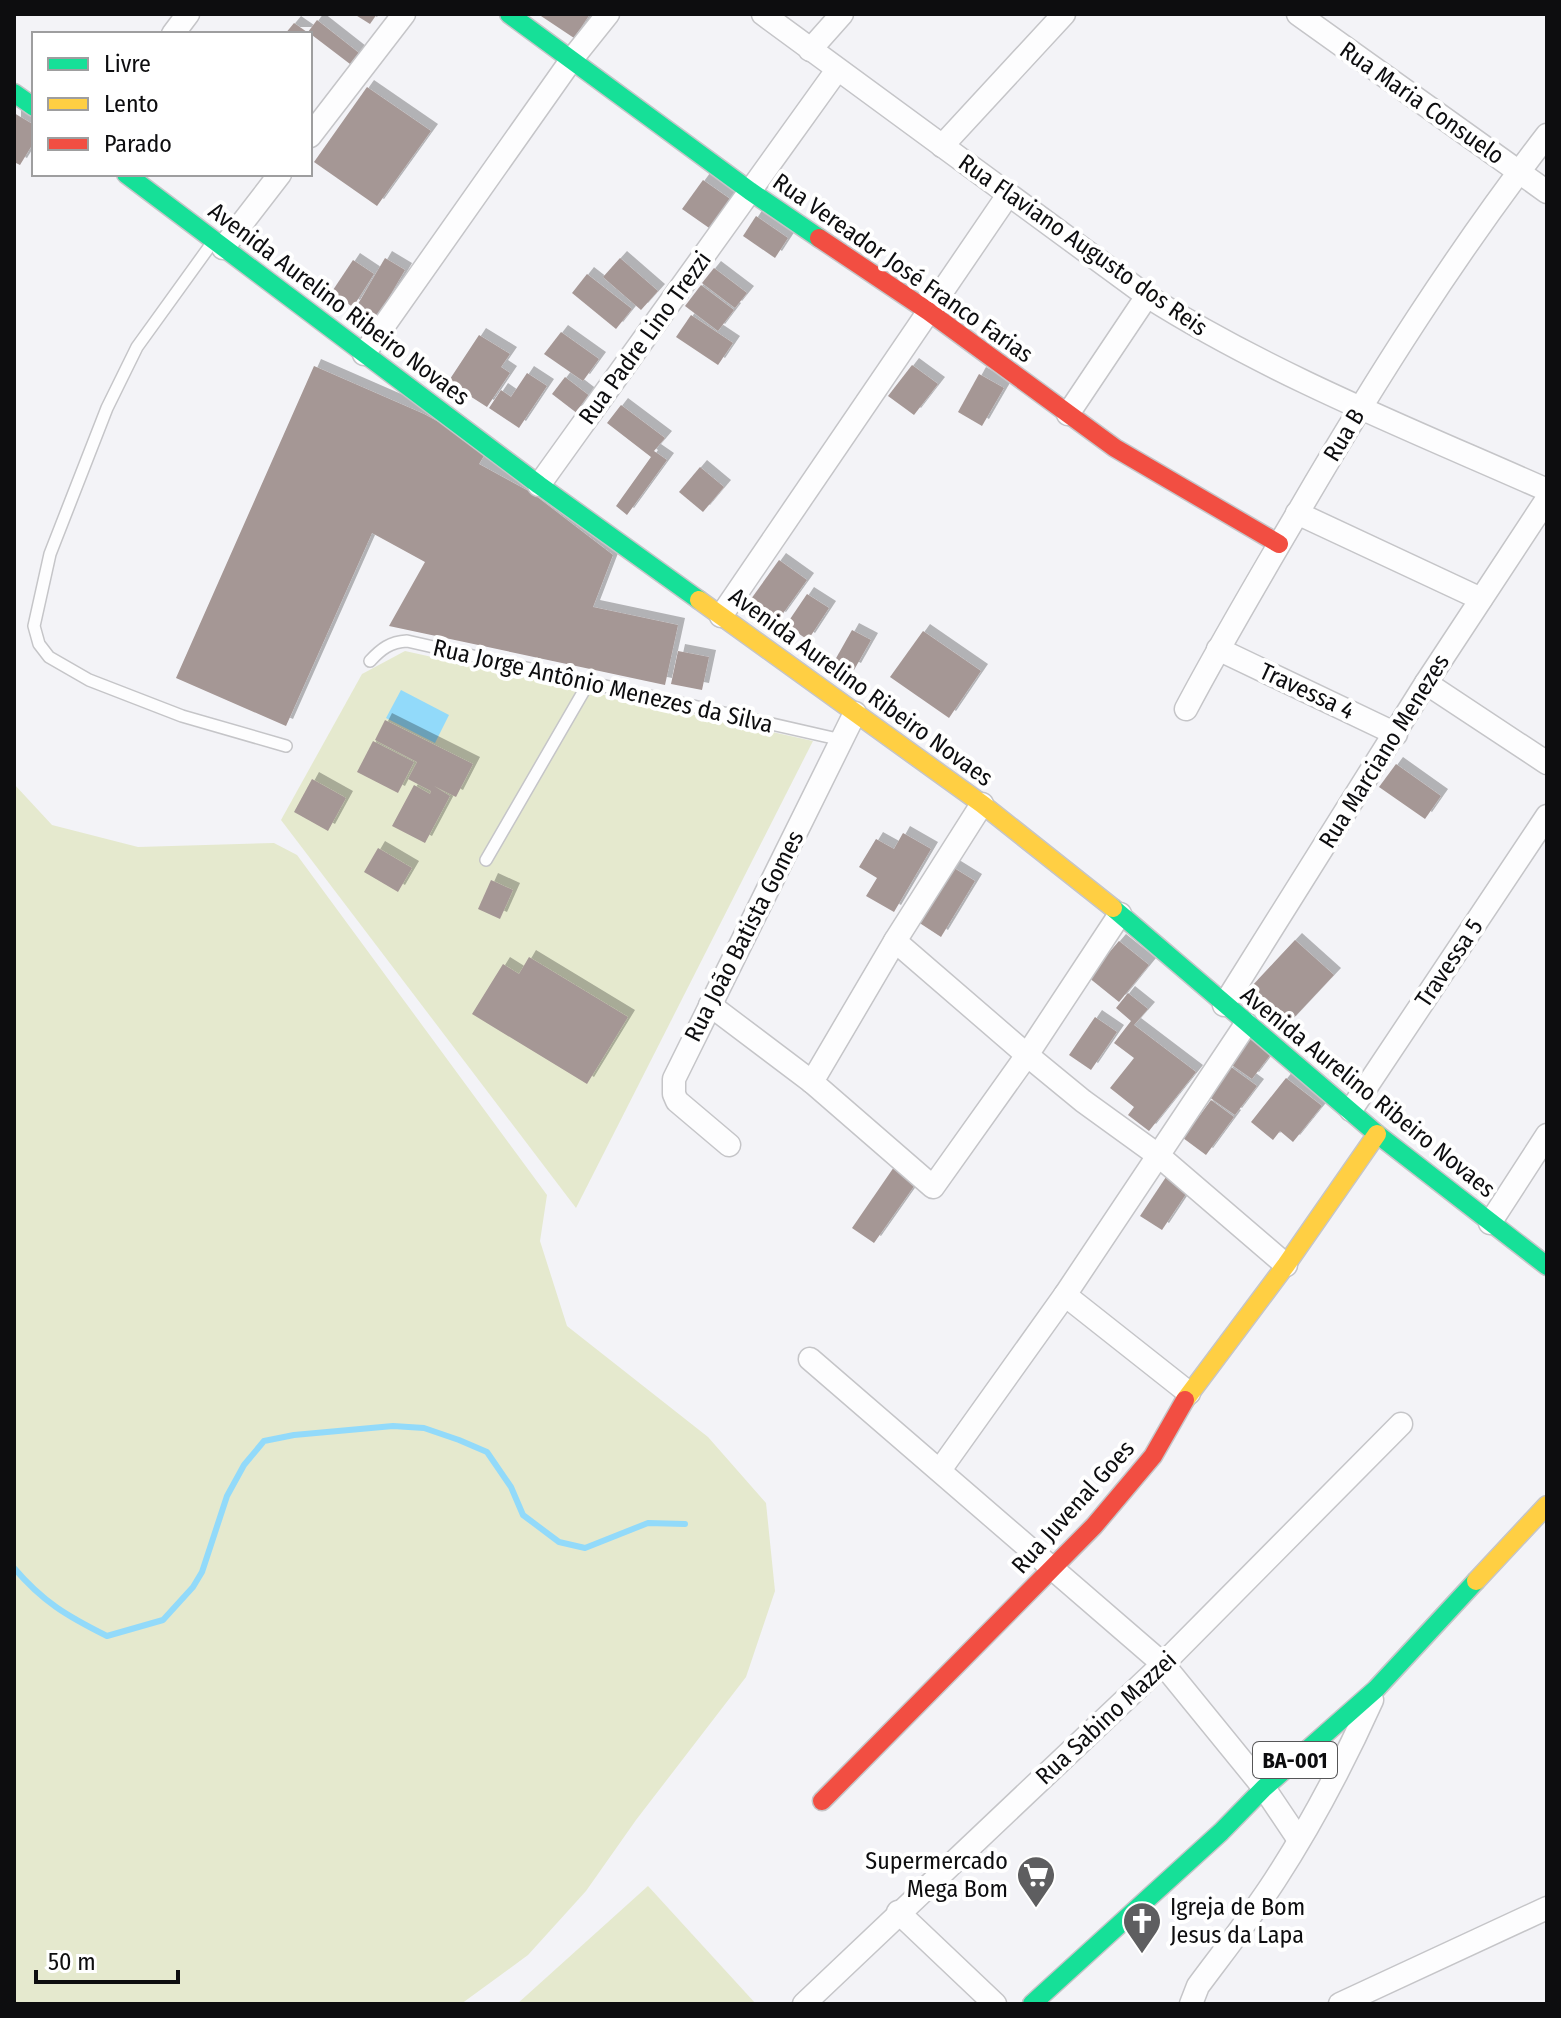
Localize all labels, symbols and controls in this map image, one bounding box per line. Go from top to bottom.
legend [32,32,312,176]
street label: Rua Maria Consuelo [1334,36,1510,170]
text: Livre [104,50,151,78]
text: Lento [104,90,159,118]
text: Parado [104,130,172,158]
street label: Rua Flaviano Augusto dos Reis [953,148,1213,342]
street label: Rua Vereador José Franco Farias [768,167,1038,369]
street label: Avenida Aurelino Ribeiro Novaes [203,197,475,411]
street label: Rua Padre Lino Trezzi [573,246,717,430]
street label: Rua B [1318,404,1370,466]
street label: Avenida Aurelino Ribeiro Novaes [724,582,998,792]
street label: Rua Jorge Antônio Menezes da Silva [430,633,776,739]
street label: Rua Marciano Menezes [1313,649,1455,853]
street label: Travessa 4 [1255,657,1359,725]
street label: Rua João Batista Gomes [679,826,809,1046]
street label: Travessa 5 [1409,914,1489,1012]
street label: Avenida Aurelino Ribeiro Novaes [1235,981,1501,1203]
street label: Rua Juvenal Goes [1006,1435,1140,1579]
street label: Rua Sabino Mazzei [1030,1646,1182,1790]
road number: BA-001 [1253,1742,1337,1778]
place label: Supermercado Mega Bom [865,1847,1008,1903]
supermarket icon: Supermercado Mega Bom [1015,1854,1057,1909]
place label: Igreja de Bom Jesus da Lapa [1170,1893,1305,1949]
church icon: Igreja de Bom Jesus da Lapa [1121,1900,1163,1955]
scale bar [36,1934,178,1984]
text: 50 m [48,1948,96,1976]

